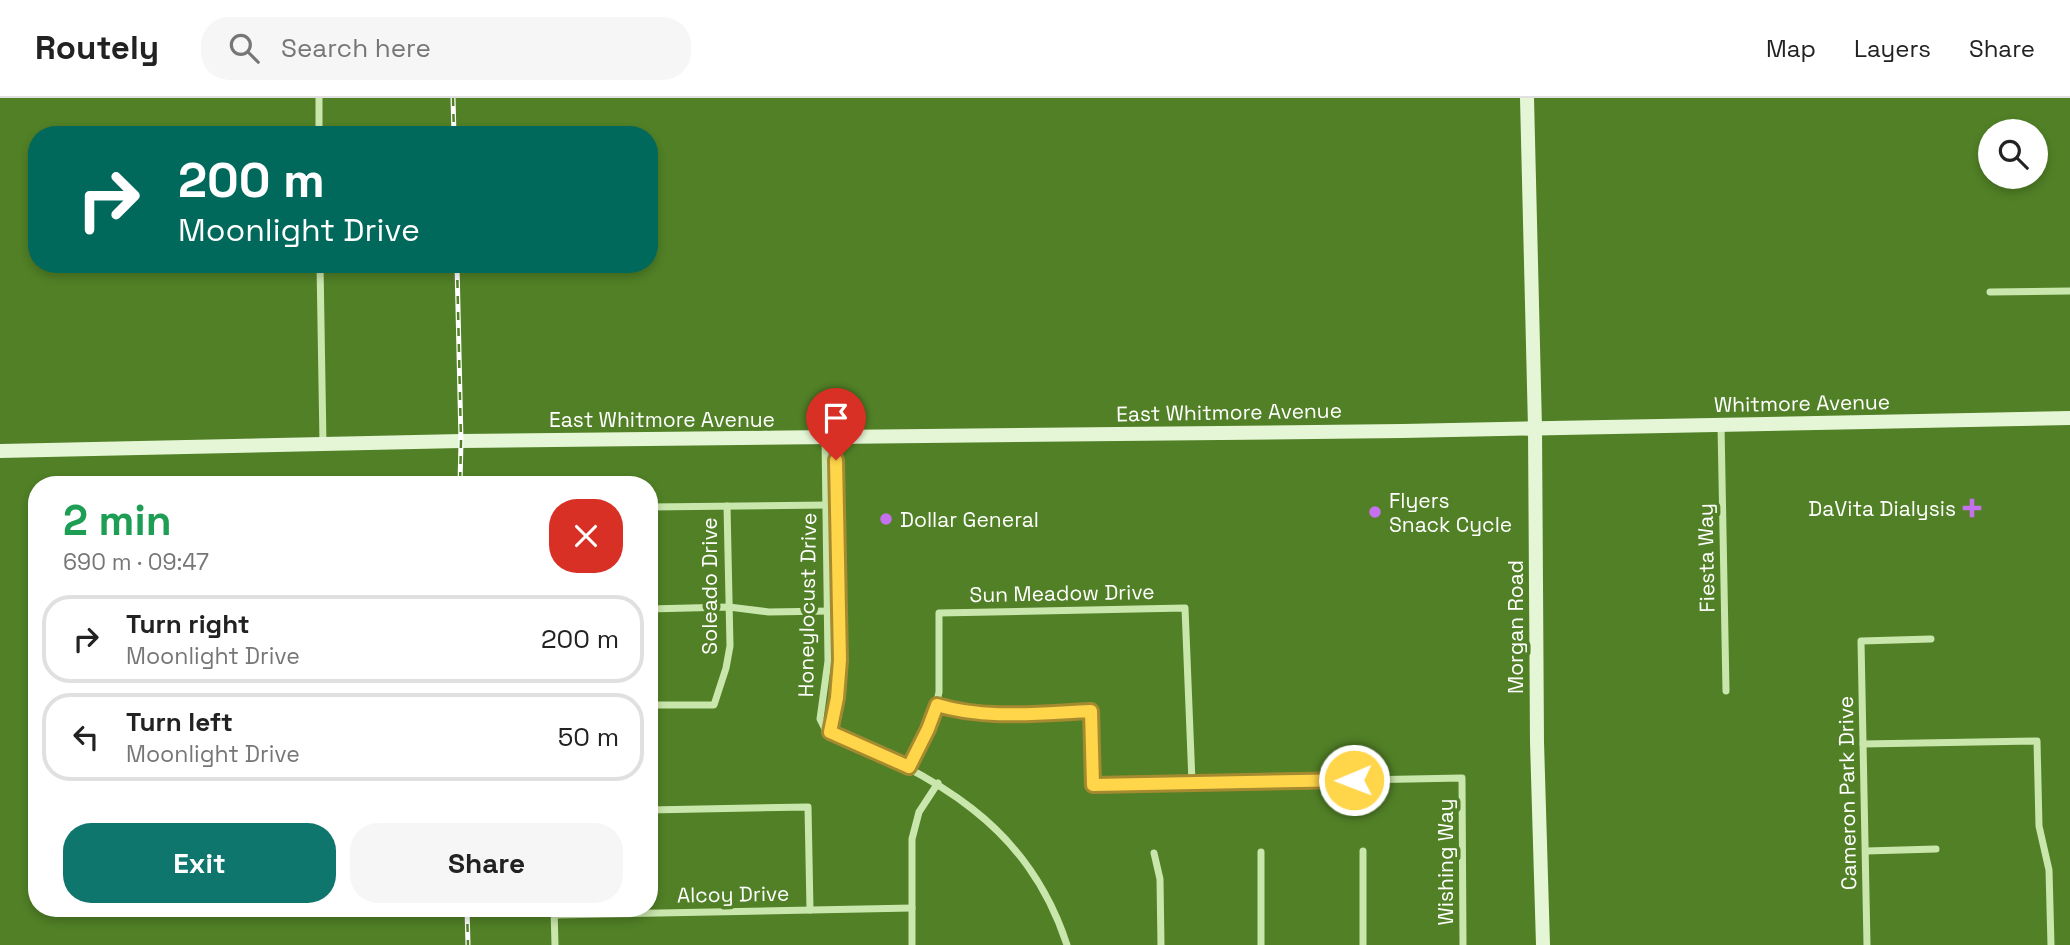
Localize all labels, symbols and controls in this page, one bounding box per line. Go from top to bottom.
search box [201,17,691,80]
text: Routely [35,27,159,69]
icon: search [225,29,263,67]
text: Search here [281,31,431,65]
text: Map [1766,33,1816,64]
text: Layers [1854,33,1931,64]
text: Share [1969,33,2035,64]
map controls [1978,119,2048,189]
button: search [1978,119,2048,189]
text: 200 m [178,149,325,211]
icon: right [63,154,154,245]
text: Moonlight Drive [178,210,420,250]
pin [806,388,866,460]
street label: Whitmore Avenue [1714,388,1890,418]
street label: East Whitmore Avenue [1116,397,1342,427]
icon: arrive [817,399,855,437]
street label: East Whitmore Avenue [549,406,775,433]
place label: Flyers Snack Cycle [1389,487,1512,538]
text: 2 min [63,494,172,547]
place label: DaVita Dialysis [1808,495,1956,522]
marker: DaVita Dialysis [1962,498,1982,518]
button: close [549,499,623,573]
street label: Fiesta Way [1692,503,1720,613]
marker: Flyers Snack Cycle [1367,504,1383,520]
place label: Dollar General [900,506,1039,533]
marker: Dollar General [878,511,894,527]
street label: Honeylocust Drive [792,512,822,698]
street label: Soleado Drive [696,517,723,655]
text: 690 m · 09:47 [63,547,209,577]
street label: Morgan Road [1502,560,1529,694]
street label: Sun Meadow Drive [969,578,1155,608]
text: Turn right [126,607,250,641]
icon: right [67,620,105,658]
text: 200 m [541,622,619,656]
text: Moonlight Drive [126,641,300,671]
street label: Cameron Park Drive [1832,696,1862,890]
text: Turn left [126,705,233,739]
icon: left [67,718,105,756]
text: 50 m [558,720,619,754]
text: Moonlight Drive [126,739,300,769]
position arrow [1317,743,1391,817]
street label: Wishing Way [1432,798,1459,926]
button: Exit [63,823,336,903]
button: Share [350,823,623,903]
street label: Alcoy Drive [677,880,789,908]

